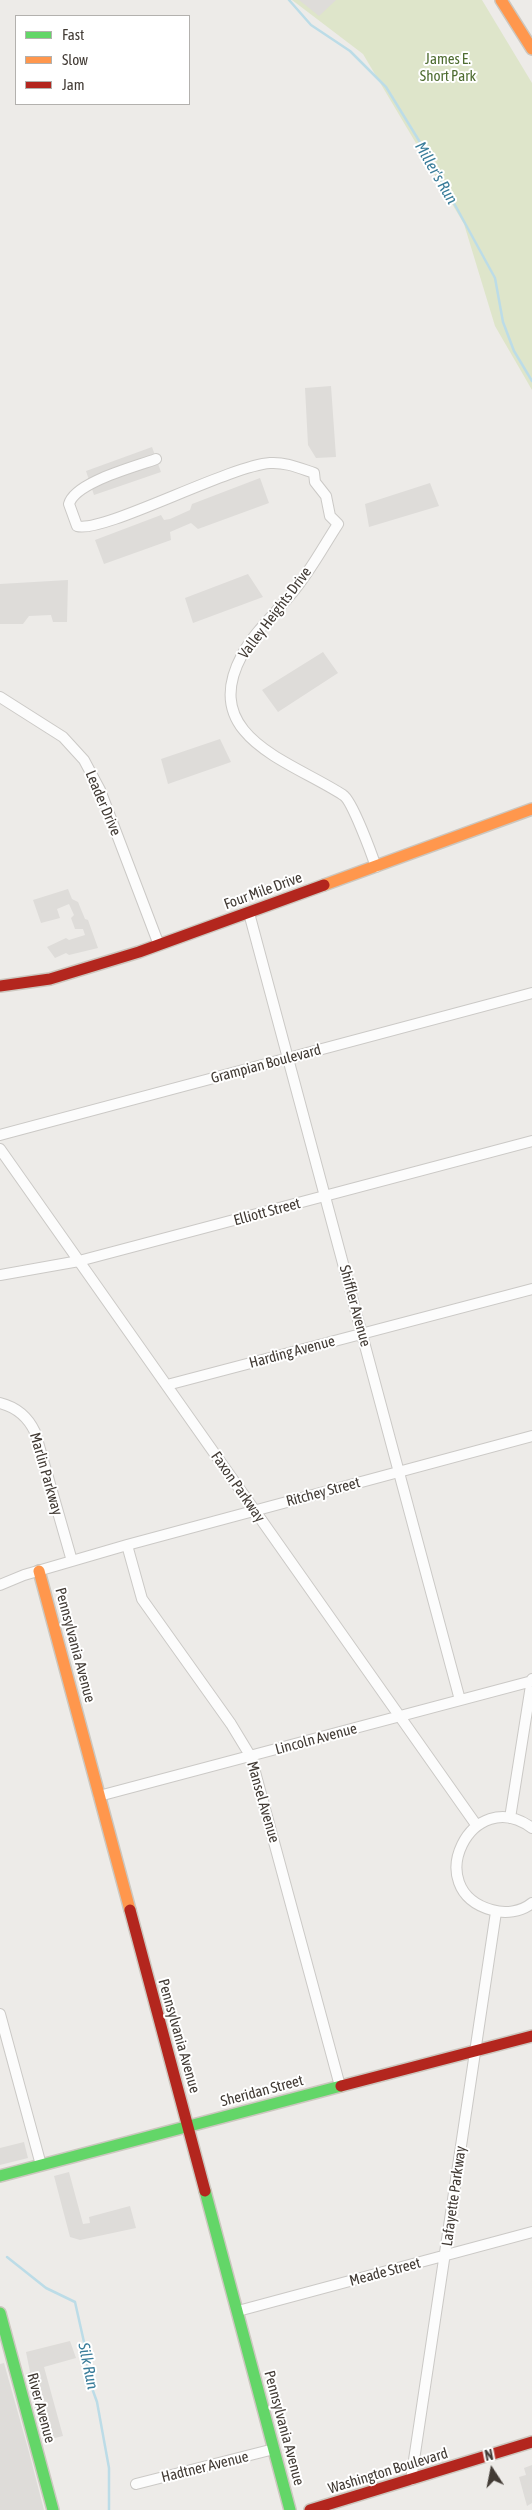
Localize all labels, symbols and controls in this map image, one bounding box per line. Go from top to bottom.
legend [15,15,190,105]
text: Fast [62,26,84,43]
park label: James E. Short Park [420,50,476,85]
text: Slow [62,51,88,68]
text: Jam [62,76,85,93]
water label: Miller's Run [411,139,461,207]
street label: Valley Heights Drive [235,564,315,662]
street label: Leader Drive [81,768,125,838]
street label: Four Mile Drive [221,869,305,913]
street label: Grampian Boulevard [209,1041,323,1087]
street label: Elliott Street [232,1194,302,1230]
street label: Shiffler Avenue [335,1263,375,1349]
street label: Harding Avenue [247,1332,337,1372]
street label: Marlin Parkway [26,1431,66,1517]
street label: Faxon Parkway [207,1448,269,1526]
street label: Ritchey Street [284,1474,362,1510]
street label: Pennsylvania Avenue [51,1586,99,1704]
street label: Lincoln Avenue [273,1719,359,1759]
street label: Mansel Avenue [243,1759,283,1845]
street label: Pennsylvania Avenue [154,1977,204,2095]
street label: Sheridan Street [219,2071,305,2111]
street label: Lafayette Parkway [438,2145,470,2247]
street label: Meade Street [348,2254,422,2290]
water label: Silk Run [74,2341,102,2391]
street label: Pennsylvania Avenue [260,2369,308,2487]
street label: River Avenue [23,2371,59,2445]
street label: Washington Boulevard [326,2444,450,2498]
north arrow [467,2445,517,2495]
street label: Hadtner Avenue [160,2447,250,2487]
text: N [484,2447,495,2464]

